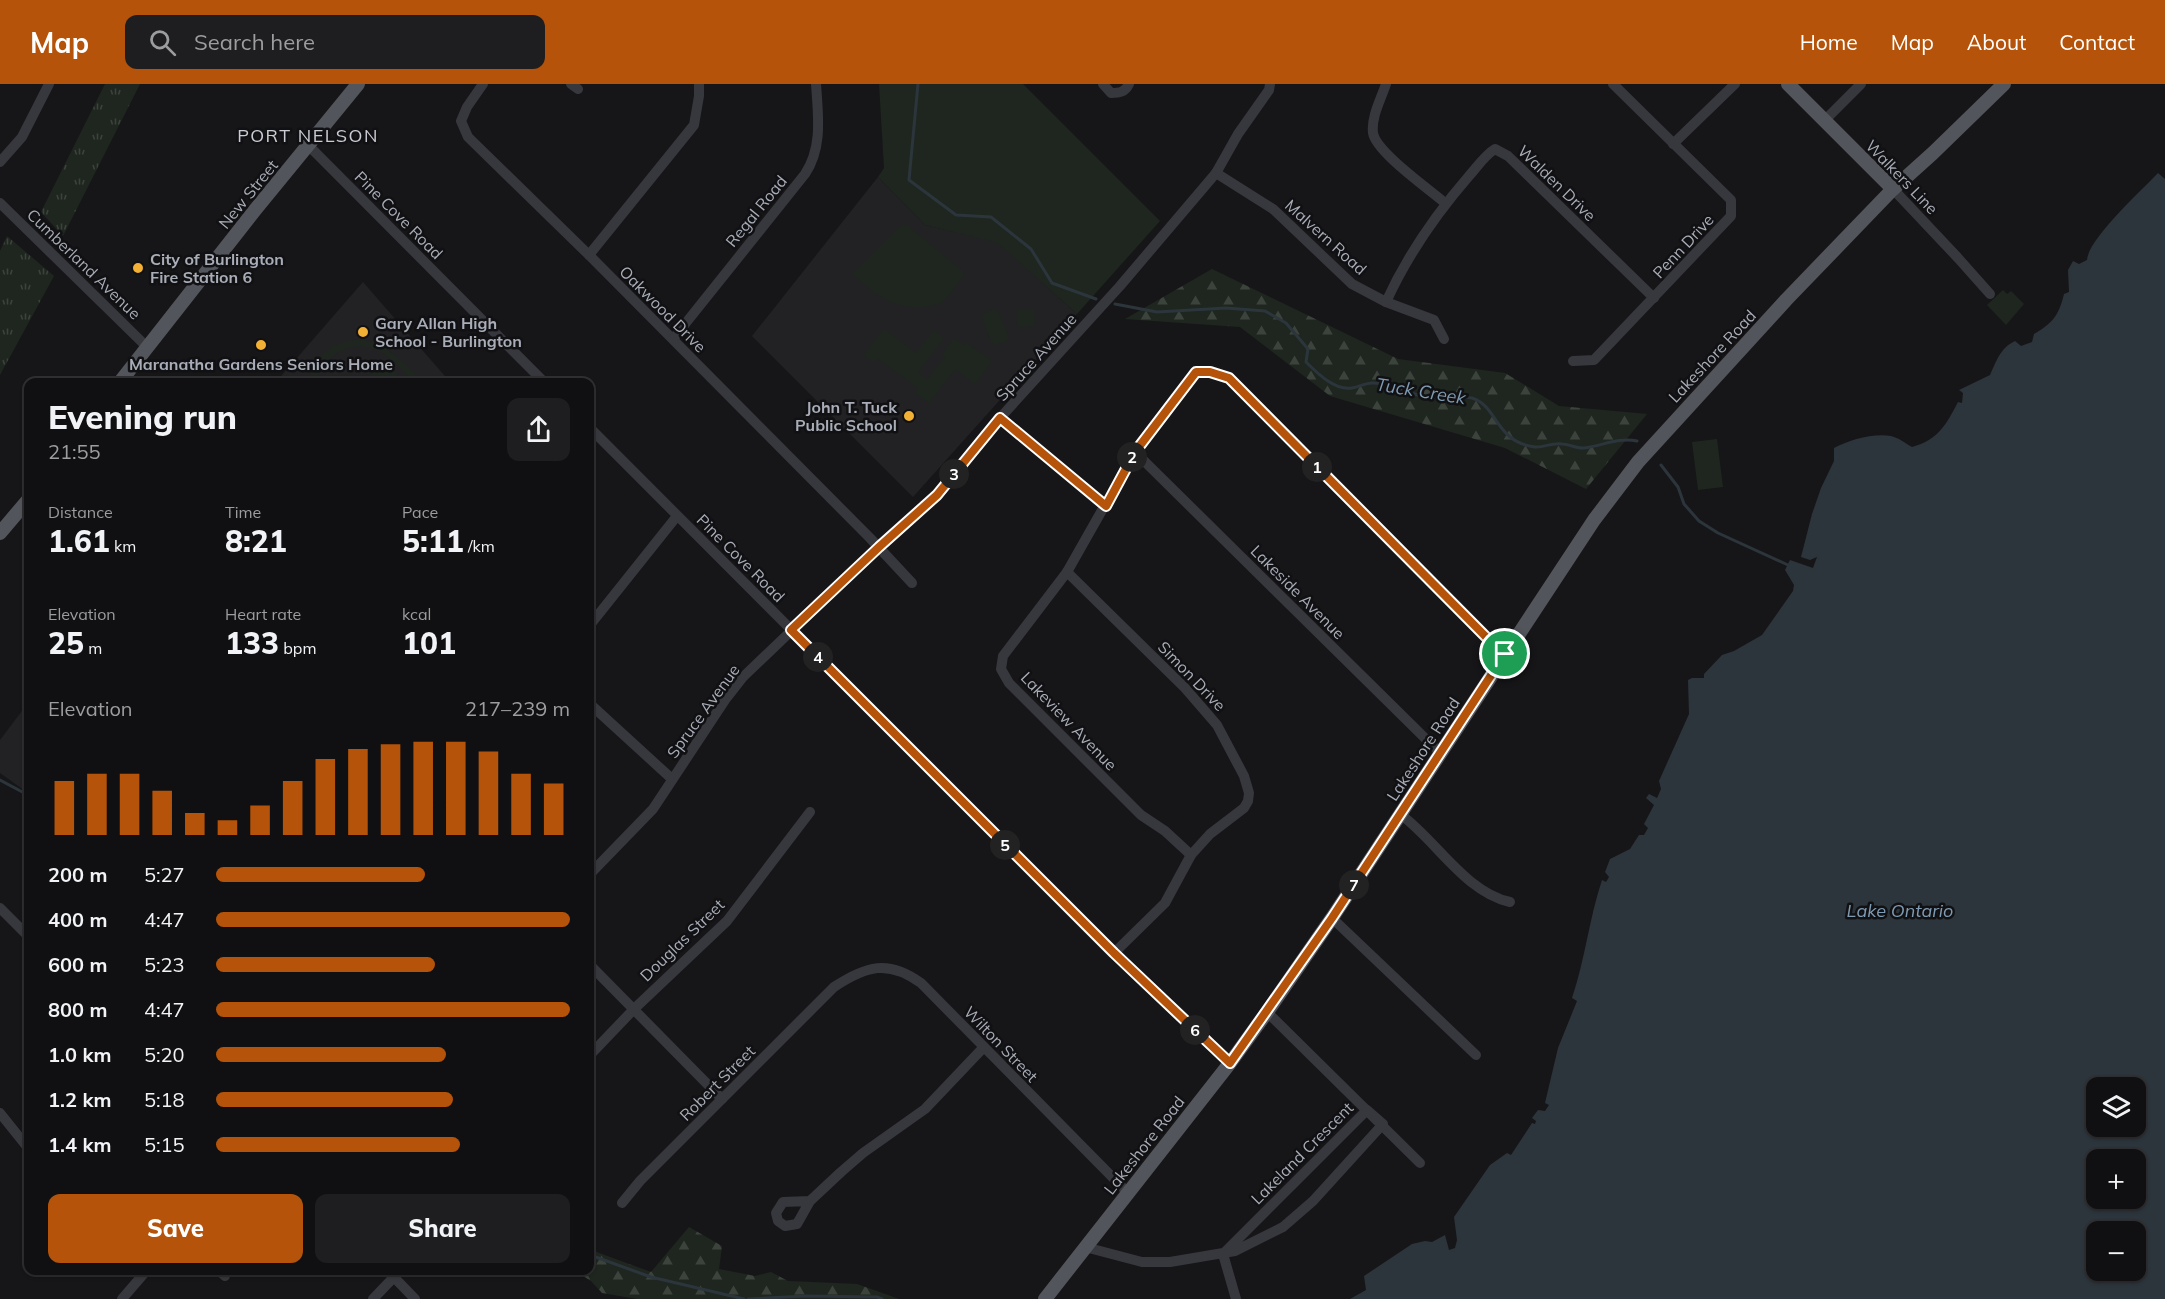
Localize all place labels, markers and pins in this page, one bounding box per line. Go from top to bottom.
place label: City of Burlington Fire Station 6 [150,249,284,287]
marker: City of Burlington Fire Station 6 [131,261,145,275]
place label: Gary Allan High School - Burlington [375,313,522,351]
marker: Gary Allan High School - Burlington [356,325,370,339]
marker: Maranatha Gardens Seniors Home [254,338,268,352]
place label: Maranatha Gardens Seniors Home [129,354,393,374]
place label: John T. Tuck Public School [795,397,898,435]
marker: John T. Tuck Public School [902,409,916,423]
pin: 2 [1117,442,1147,472]
pin: 1 [1302,452,1332,482]
pin: 3 [939,459,969,489]
pin [1479,628,1530,679]
pin: 4 [803,642,833,672]
pin: 5 [990,830,1020,860]
pin: 7 [1339,870,1369,900]
pin: 6 [1180,1015,1210,1045]

